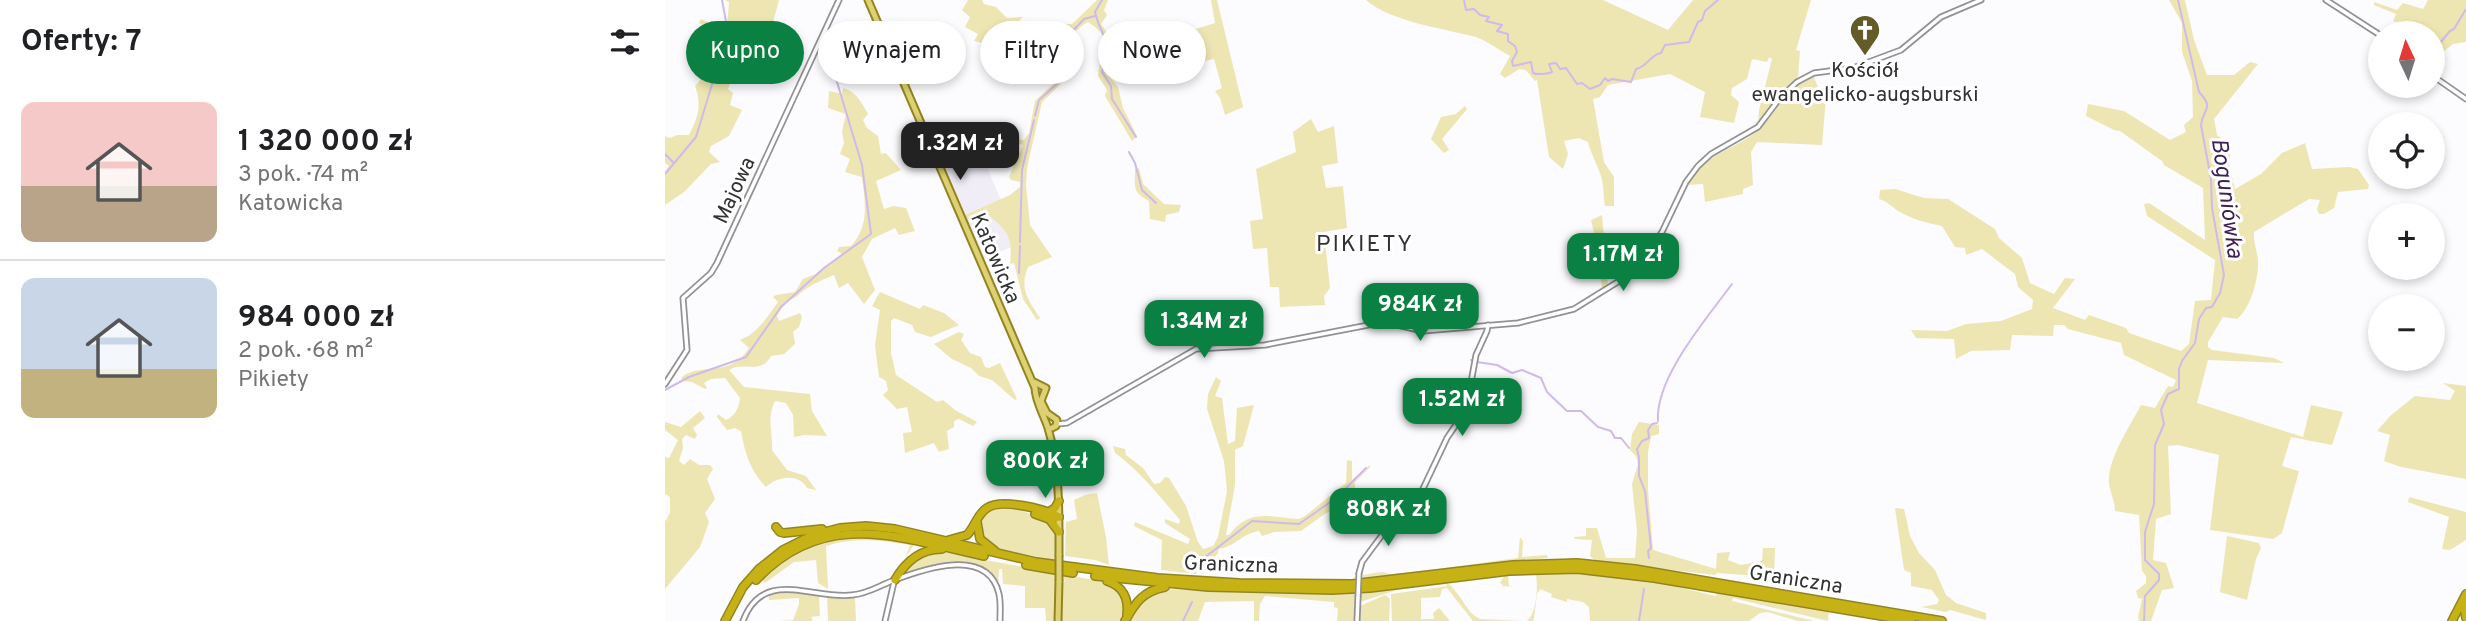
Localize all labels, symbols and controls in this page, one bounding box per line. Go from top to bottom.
church icon: Kościół ewangelicko-augsburski [1848,13,1882,57]
chip: Kupno [686,21,804,84]
chip: Wynajem [818,21,966,84]
chip: Filtry [980,21,1084,84]
chip: Nowe [1098,21,1206,84]
north arrow [2368,21,2445,98]
map controls [2368,21,2445,371]
icon: filters [606,23,644,61]
text: Oferty: 7 [21,24,142,61]
place label: Kościół ewangelicko-augsburski [1752,58,1978,109]
button: locate [2368,112,2445,189]
pin: 1.32M zł [888,122,1032,182]
text: 1 320 000 zł [238,124,412,161]
icon: home [77,130,161,214]
text: 1.32M zł [917,130,1003,159]
water label: Boguniówka [2203,136,2248,260]
street label: Majowa [708,153,763,228]
text: 3 pok. · 74 m² [238,161,368,190]
text: Katowicka [238,190,343,219]
button: + [2368,203,2445,280]
street label: Katowicka [963,209,1026,308]
district label: PIKIETY [1316,231,1414,260]
pin: 1.17M zł [1551,233,1695,293]
text: 1.17M zł [1583,241,1663,270]
pin: 984K zł [1355,284,1485,343]
text: 984K zł [1378,291,1462,320]
button: − [2368,294,2445,371]
text: 984 000 zł [238,300,394,337]
pin: 1.34M zł [1132,300,1276,360]
icon: home [77,306,161,390]
text: 1.34M zł [1160,308,1248,337]
text: 2 pok. · 68 m² [238,337,373,366]
text: Pikiety [238,366,309,395]
pin: 1.52M zł [1390,378,1534,438]
text: 1.52M zł [1419,386,1505,415]
pin: 800K zł [980,440,1110,500]
text: 800K zł [1002,448,1088,477]
pin: 808K zł [1323,489,1453,548]
text: 808K zł [1346,496,1430,525]
street label: Graniczna [1183,550,1279,581]
street label: Graniczna [1747,560,1845,601]

